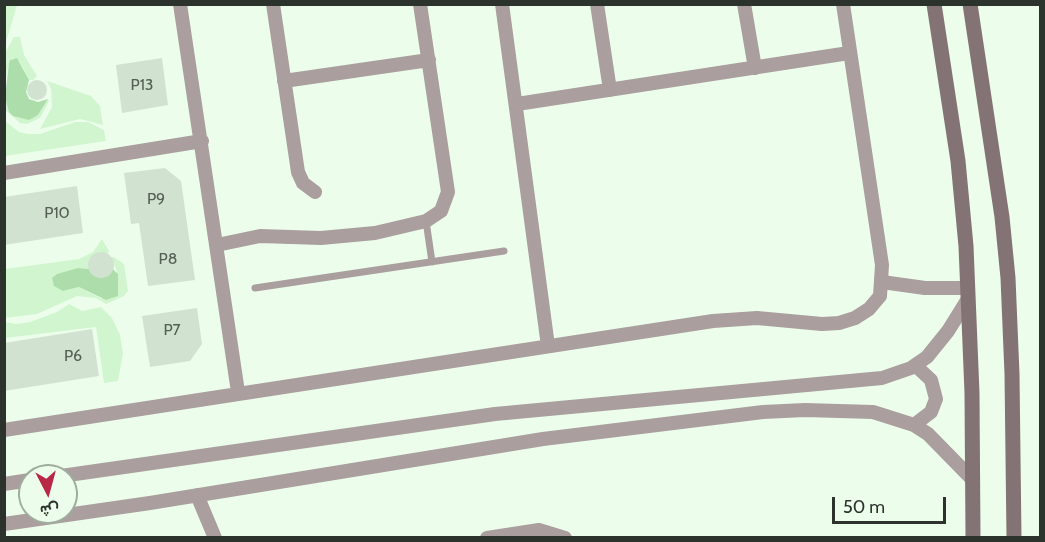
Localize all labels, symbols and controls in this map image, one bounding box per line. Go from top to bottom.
house number: P13 [130,75,154,95]
house number: P9 [147,189,165,209]
house number: P10 [44,203,70,223]
house number: P8 [159,249,177,269]
house number: P7 [163,320,181,340]
house number: P6 [64,346,82,366]
north arrow [18,464,78,524]
scale bar [835,485,949,523]
text: 50 m [843,496,885,518]
text: ش [39,500,60,521]

